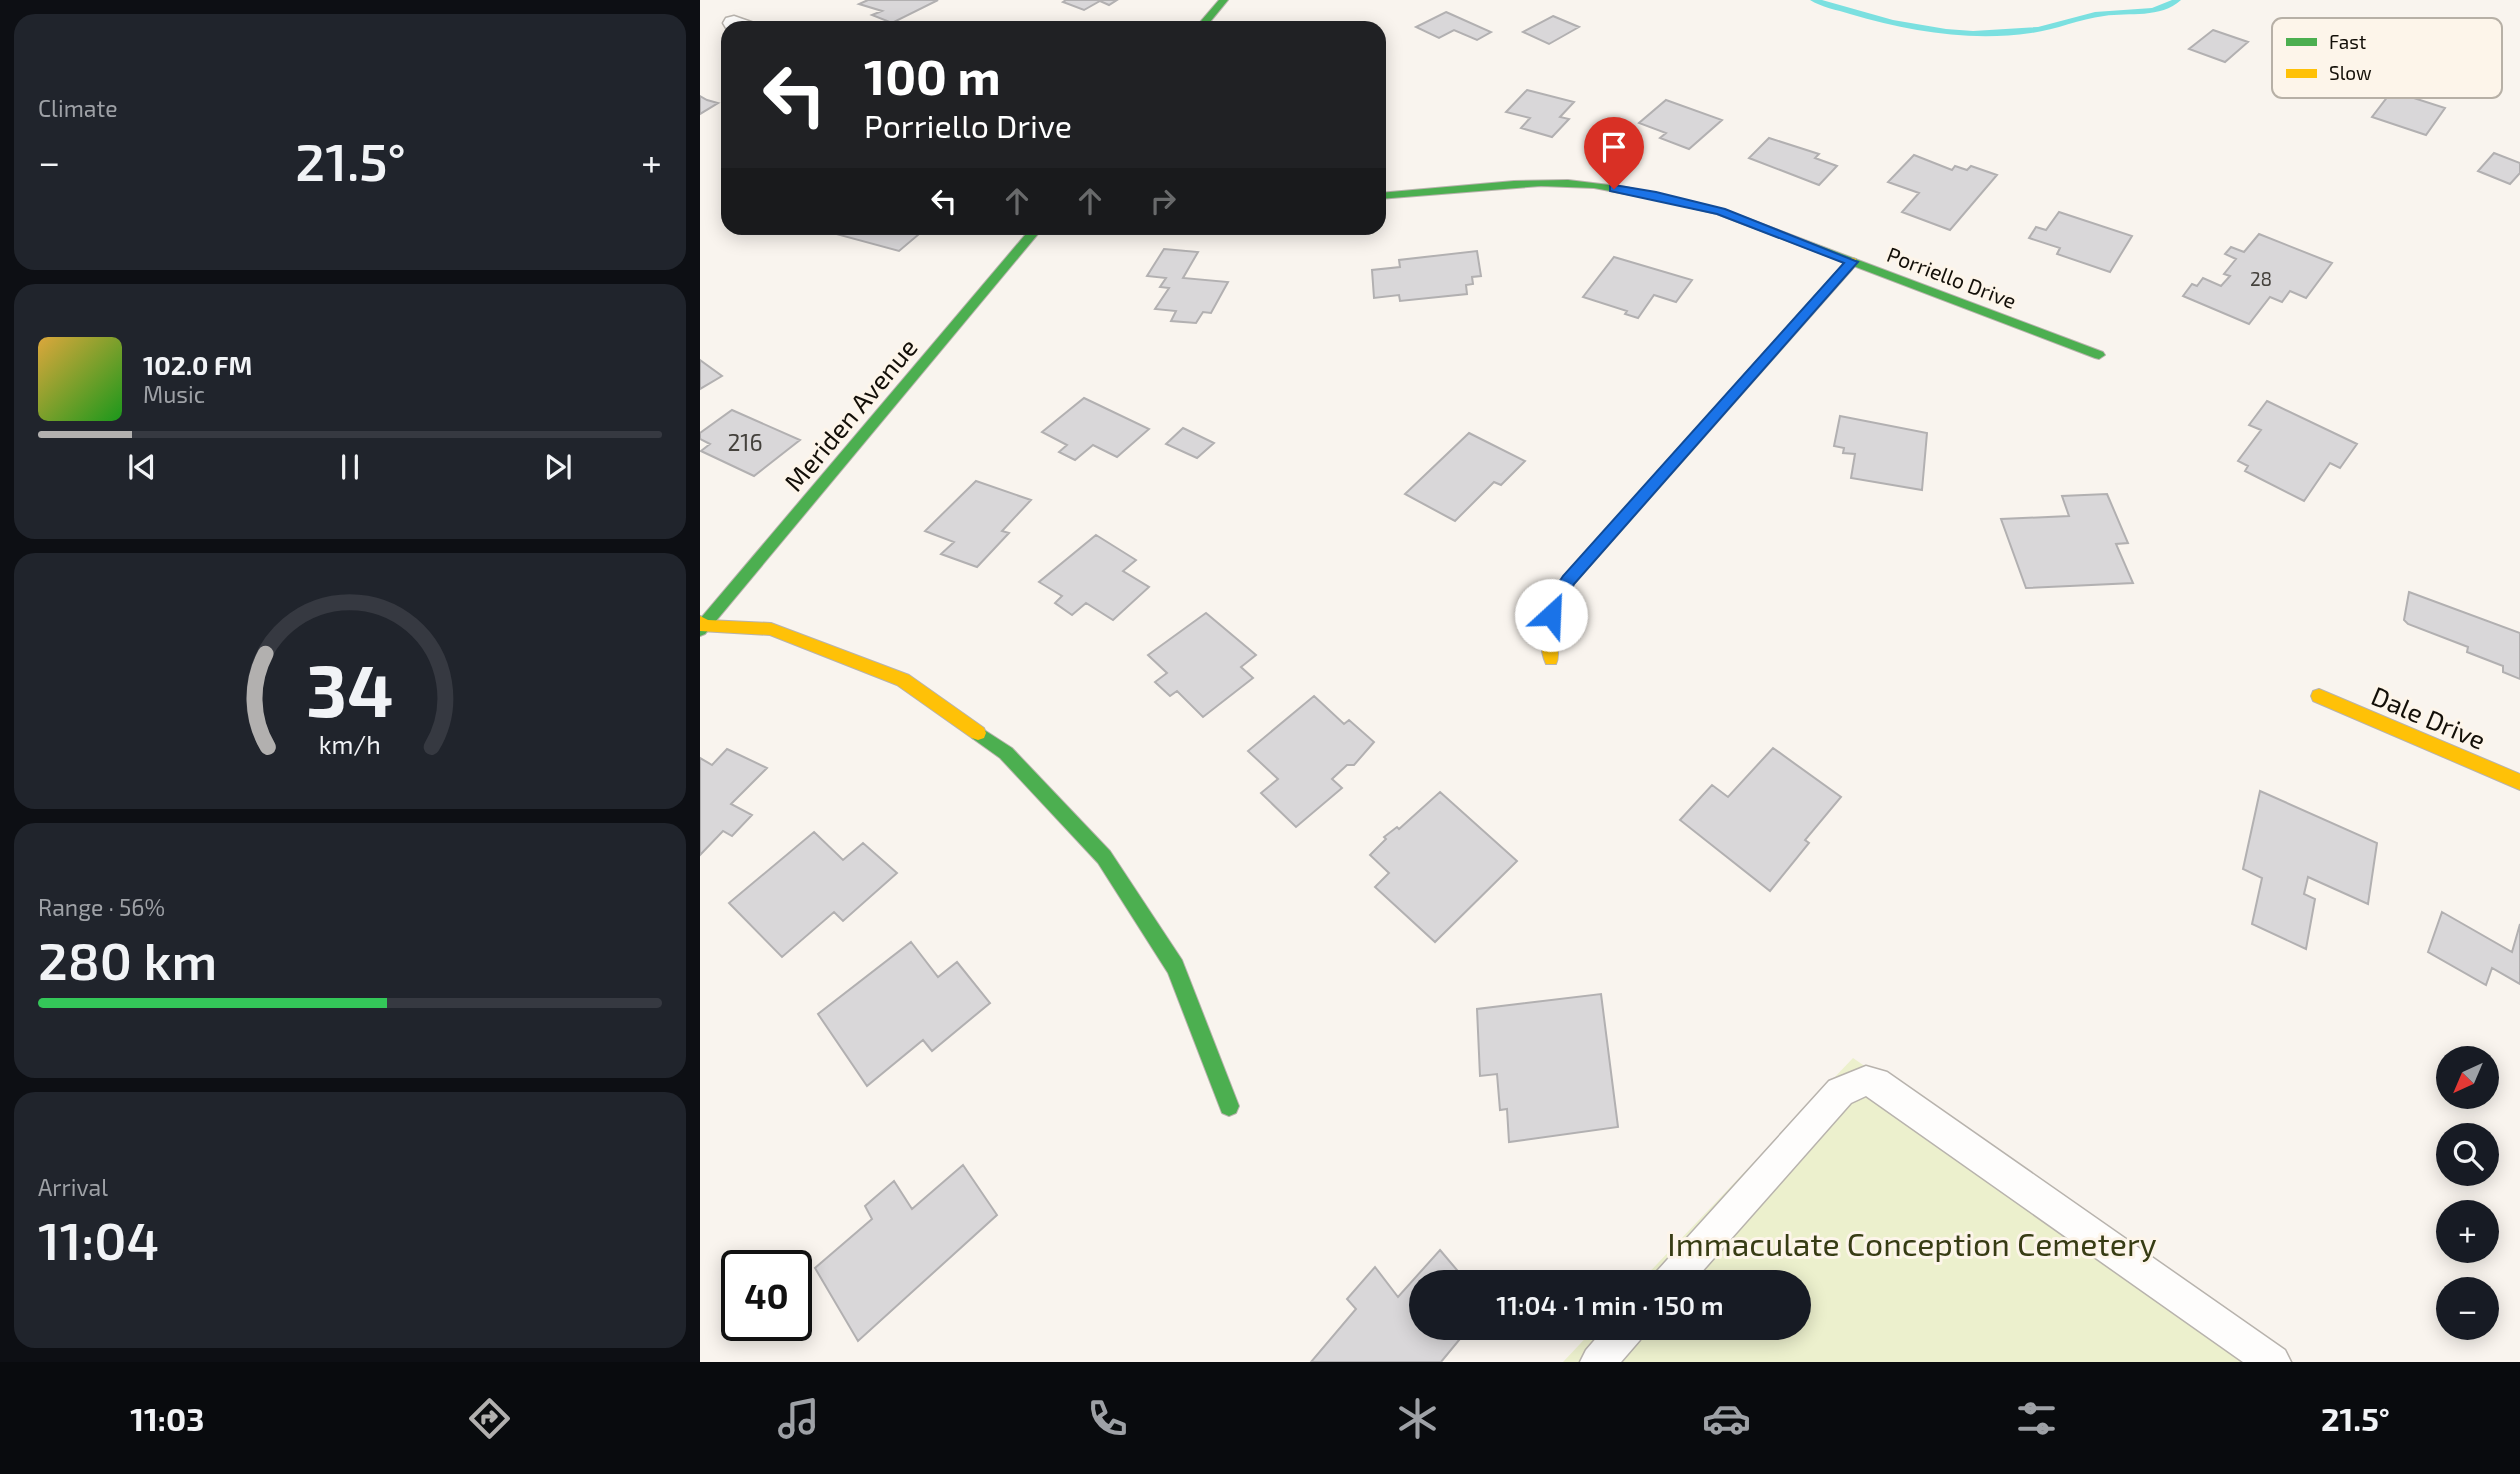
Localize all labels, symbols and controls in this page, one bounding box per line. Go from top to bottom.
legend [2272,18,2502,98]
text: Fast [2329,30,2366,53]
text: 100 m [864,46,1001,105]
icon: left [749,49,840,140]
text: Slow [2329,61,2372,84]
text: Climate [38,94,118,122]
text: Porriello Drive [864,106,1072,144]
pin [1584,117,1644,189]
icon: arrive [1595,128,1633,166]
text: 21.5° [295,129,406,191]
text: − [38,138,60,184]
text: + [641,138,662,184]
icon: left [925,182,963,220]
icon: ahead [998,182,1036,220]
icon: ahead [1071,182,1109,220]
icon: right [1144,182,1182,220]
street label: Porriello Drive [1884,241,2020,313]
house number: 28 [2250,267,2272,290]
street label: Meriden Avenue [777,331,923,497]
text: 102.0 FM [143,349,252,380]
text: Music [143,380,205,408]
house number: 216 [727,428,763,456]
icon: previous [123,448,161,486]
icon: pause [331,448,369,486]
icon: next [539,448,577,486]
position arrow [1514,578,1588,652]
text: 34 [306,644,394,732]
street label: Dale Drive [2367,679,2491,755]
text: km/h [319,729,381,759]
text: Range · 56% [38,893,165,921]
text: 280 km [38,928,217,990]
north arrow [2436,1046,2499,1110]
map controls [2436,1046,2499,1340]
button: search [2436,1123,2499,1186]
text: Arrival [38,1173,108,1201]
button: + [2436,1200,2499,1263]
text: 11:04 [38,1208,159,1270]
park label: Immaculate Conception Cemetery [1667,1224,2157,1262]
speed limit sign: 40 [721,1250,812,1341]
button: − [2436,1277,2499,1340]
text: 11:04 · 1 min · 150 m [1496,1289,1724,1320]
icon: directions [465,1394,514,1443]
icon: music [774,1394,823,1443]
icon: phone [1083,1394,1132,1443]
icon: climate [1393,1394,1442,1443]
icon: car [1702,1394,1751,1443]
icon: filters [2012,1394,2061,1443]
text: 11:03 [130,1399,204,1437]
text: 21.5° [2321,1399,2390,1437]

